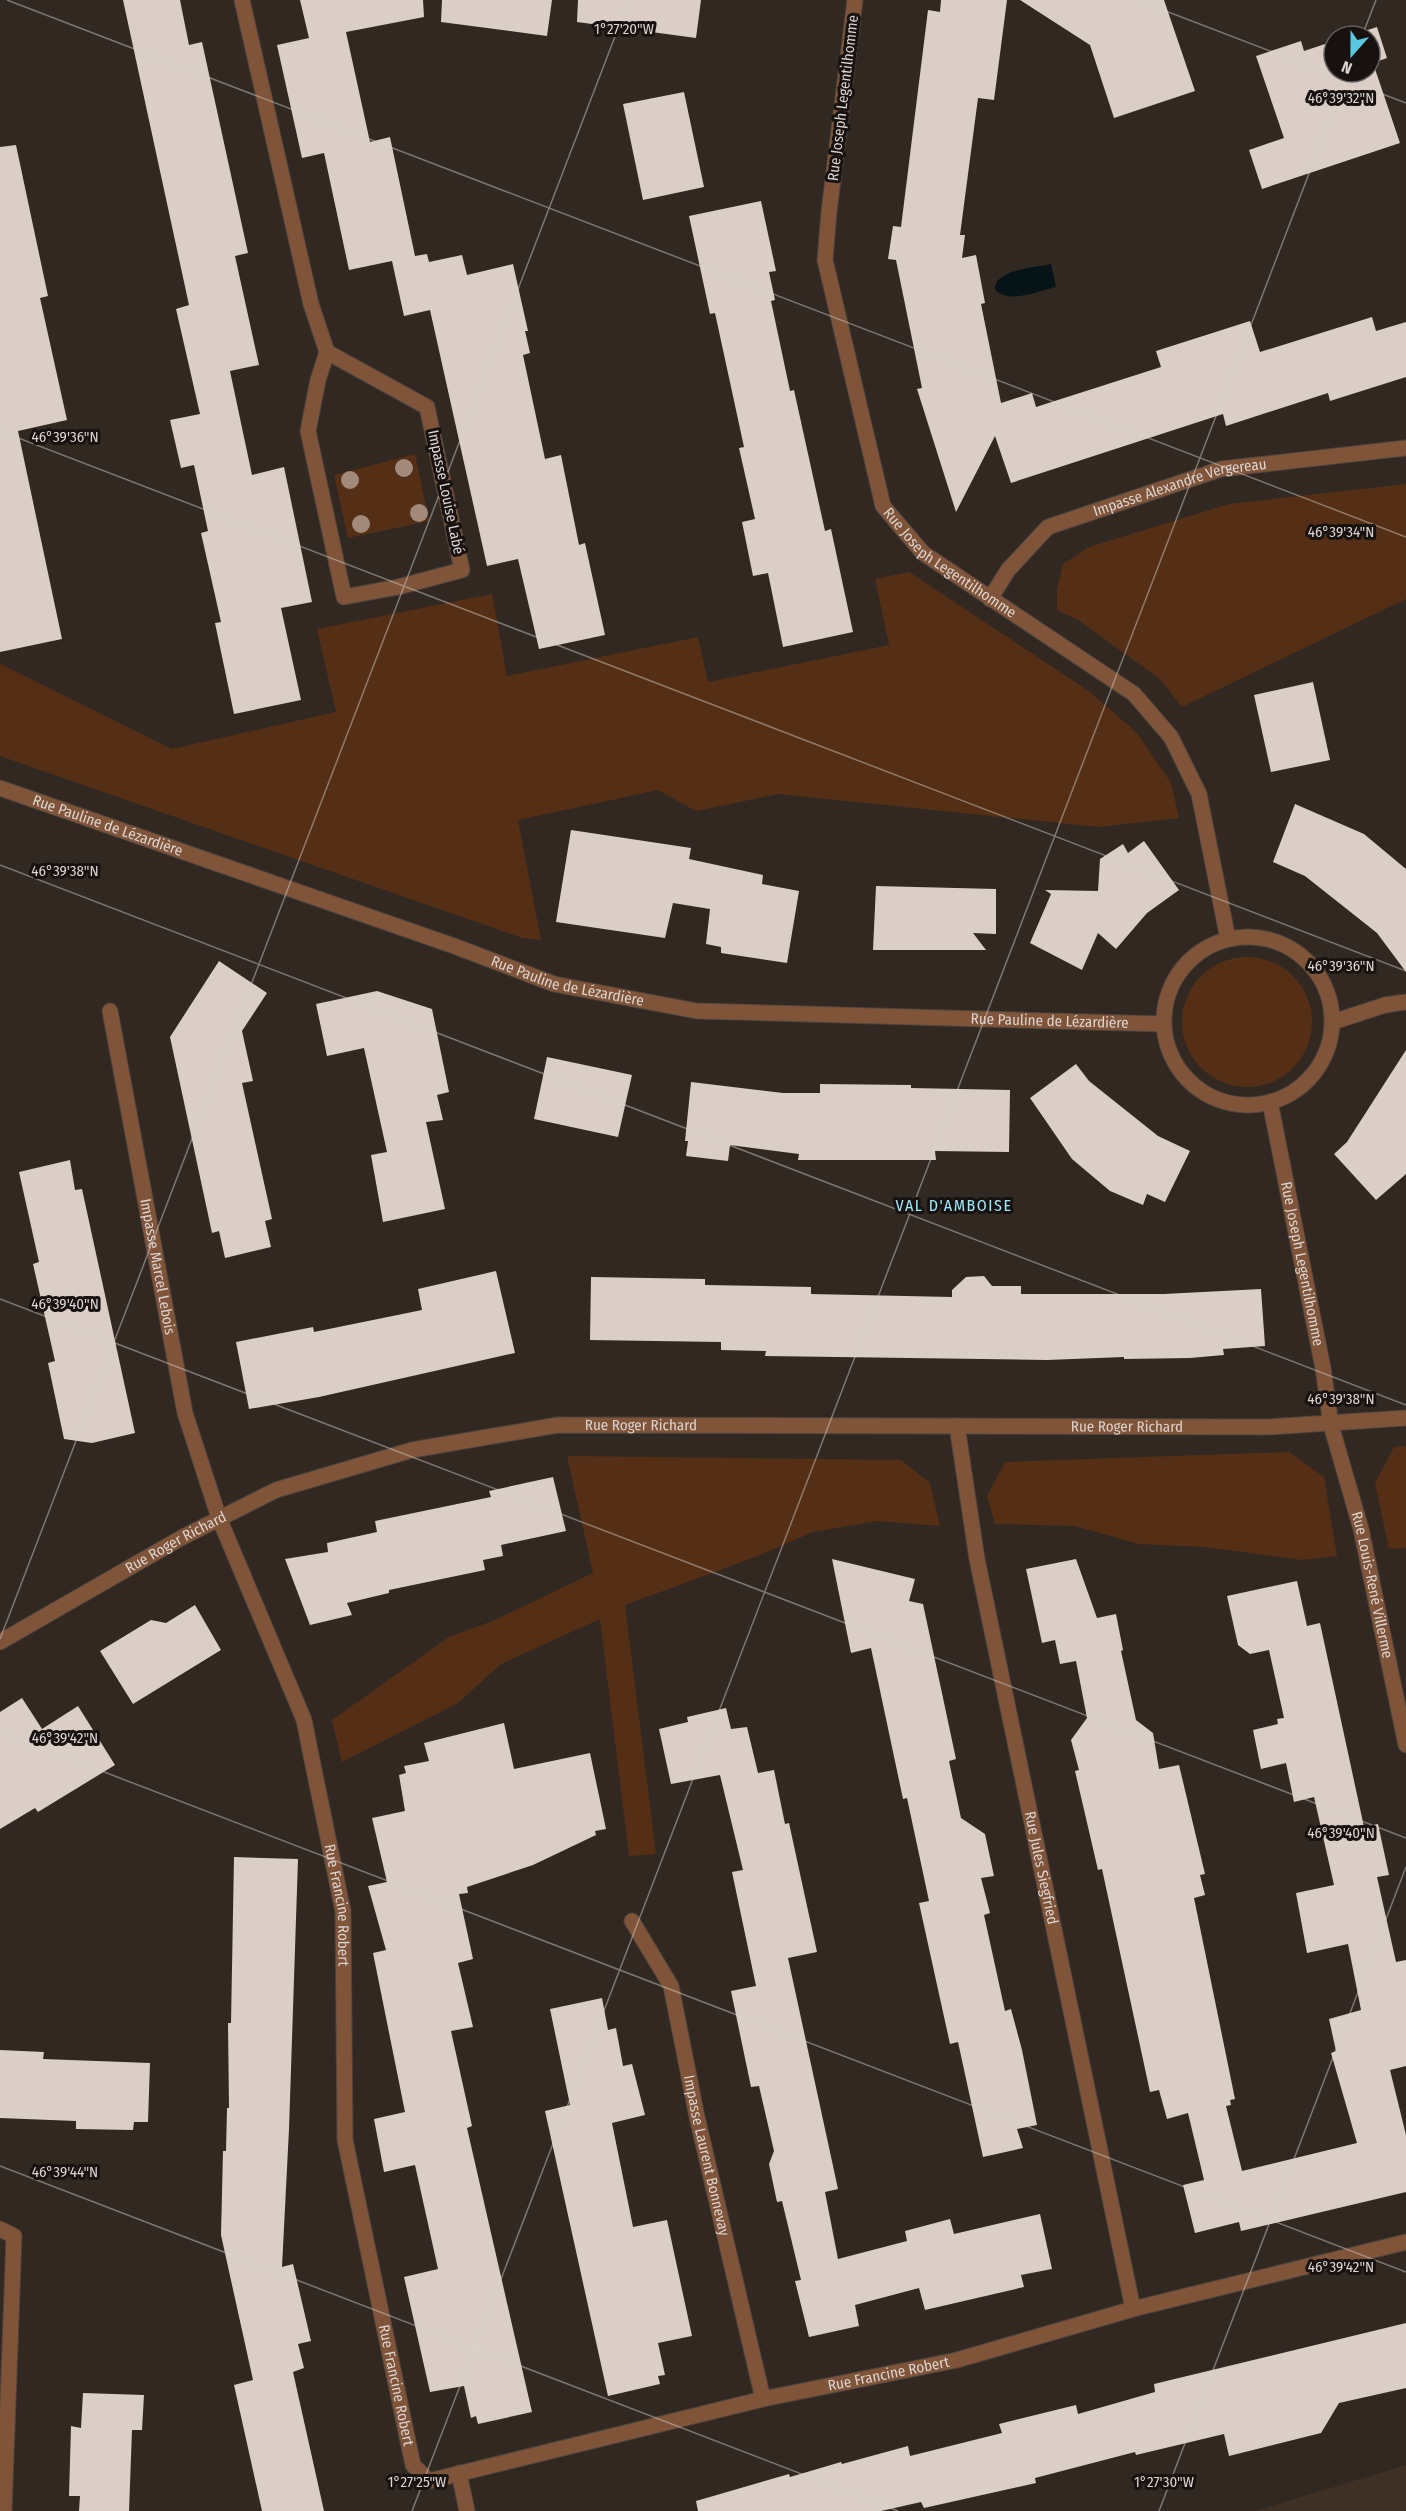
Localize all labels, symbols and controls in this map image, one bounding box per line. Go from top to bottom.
street label: Rue Joseph Legentilhomme [824,14,862,182]
text: 1°27'20"W [594,20,654,38]
north arrow [1322,24,1382,84]
text: N [1339,57,1355,78]
text: 46°39'32"N [1308,89,1374,107]
text: 46°39'36"N [31,428,99,446]
street label: Impasse Louise Labé [424,428,468,556]
street label: Impasse Alexandre Vergereau [1091,455,1267,520]
street label: Rue Joseph Legentilhomme [879,504,1020,622]
text: 46°39'34"N [1308,523,1374,541]
street label: Rue Pauline de Lézardière [30,791,185,860]
text: 46°39'38"N [31,862,99,880]
street label: Rue Pauline de Lézardière [488,952,645,1010]
text: 46°39'36"N [1307,957,1375,975]
street label: Rue Pauline de Lézardière [970,1010,1129,1032]
street label: Rue Joseph Legentilhomme [1277,1180,1327,1348]
district label: VAL D'AMBOISE [896,1196,1012,1215]
street label: Impasse Marcel Lebois [136,1197,179,1336]
text: 46°39'40"N [31,1295,99,1313]
text: 46°39'38"N [1307,1390,1375,1408]
street label: Rue Roger Richard [585,1416,697,1434]
street label: Rue Roger Richard [1071,1417,1183,1436]
street label: Rue Roger Richard [122,1508,229,1577]
street label: Rue Louis-René Villerme [1347,1509,1397,1660]
text: 46°39'42"N [32,1729,98,1747]
street label: Rue Jules Siegfried [1021,1810,1062,1926]
text: 46°39'40"N [1307,1824,1375,1842]
street label: Rue Francine Robert [320,1842,352,1967]
street label: Impasse Laurent Bonnevay [680,2074,734,2238]
text: 46°39'44"N [32,2163,98,2181]
text: 46°39'42"N [1308,2258,1374,2276]
street label: Rue Francine Robert [375,2323,418,2448]
street label: Rue Francine Robert [826,2353,951,2395]
text: 1°27'25"W [388,2473,446,2491]
text: 1°27'30"W [1134,2473,1194,2491]

